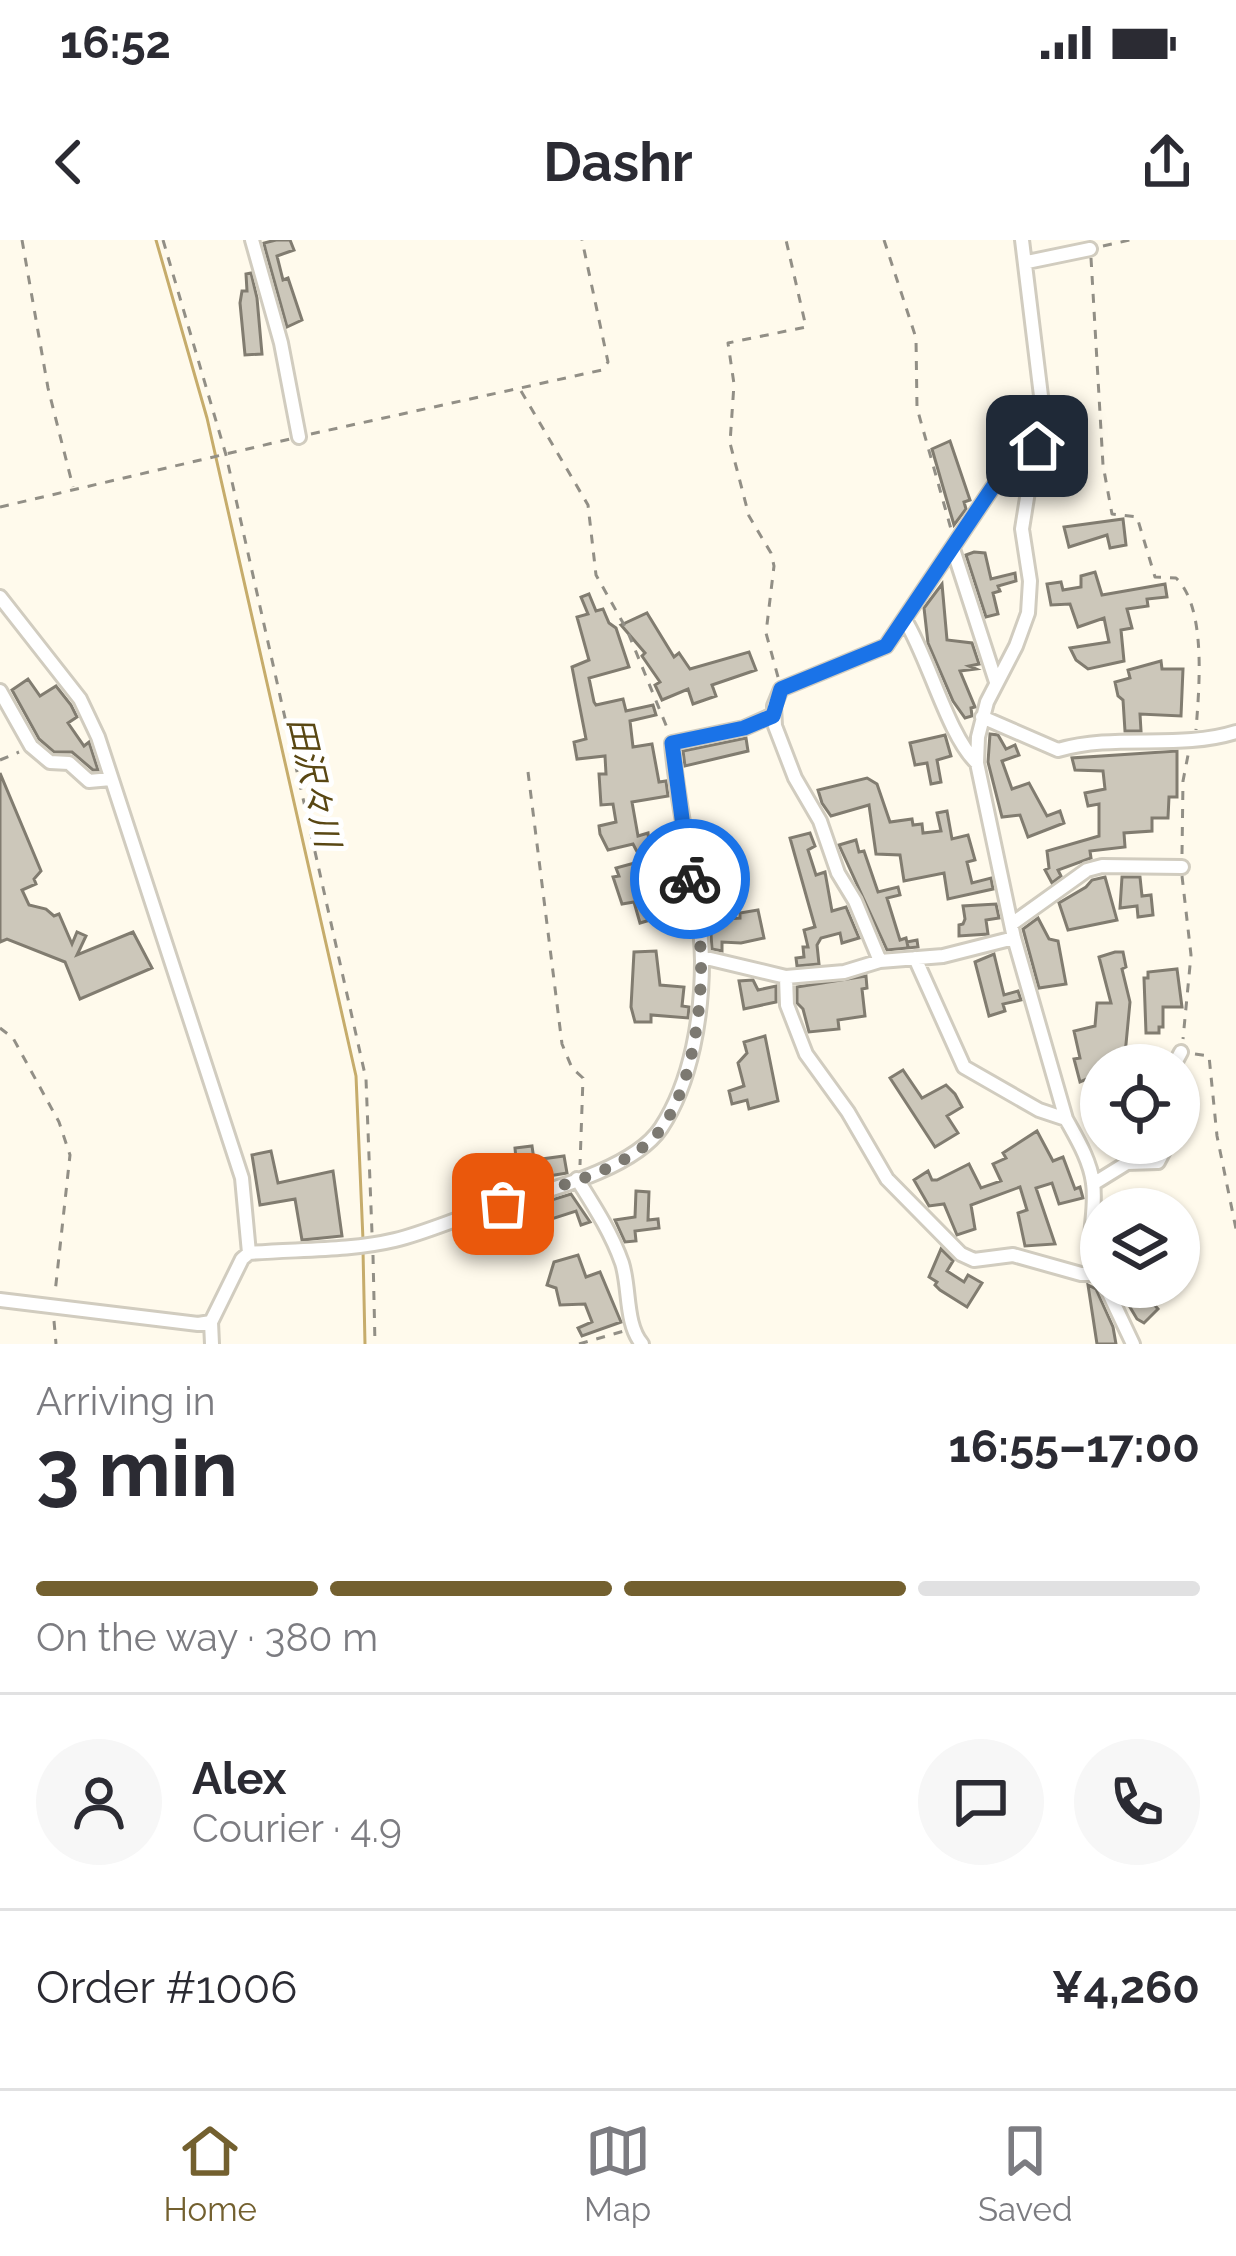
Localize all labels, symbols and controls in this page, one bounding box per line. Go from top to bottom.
text: 16:52 [60,16,171,69]
icon: back [36,129,102,195]
icon: share [1134,129,1200,195]
text: Dashr [543,130,693,194]
pin [986,395,1088,497]
icon: home [1004,413,1070,479]
water label: 田沢々川 [280,713,349,854]
courier [630,819,750,939]
icon: bike [657,846,723,912]
map controls [1080,1044,1200,1308]
button: locate [1080,1044,1200,1164]
pin [452,1153,554,1255]
icon: bag [470,1171,536,1237]
button: layers [1080,1188,1200,1308]
text: Arriving in [36,1378,216,1424]
text: 16:55–17:00 [948,1420,1200,1473]
text: 3 min [36,1423,238,1514]
text: On the way · 380 m [36,1614,378,1660]
button: person [36,1739,162,1865]
button: chat [918,1739,1044,1865]
button: phone [1074,1739,1200,1865]
text: Alex [192,1752,286,1805]
text: Courier · 4.9 [192,1805,402,1851]
text: Order #1006 [36,1961,298,2014]
text: ¥4,260 [1051,1961,1200,2014]
tab: Home [164,2118,257,2229]
tab: Map [584,2118,651,2229]
tab: Saved [978,2118,1072,2229]

